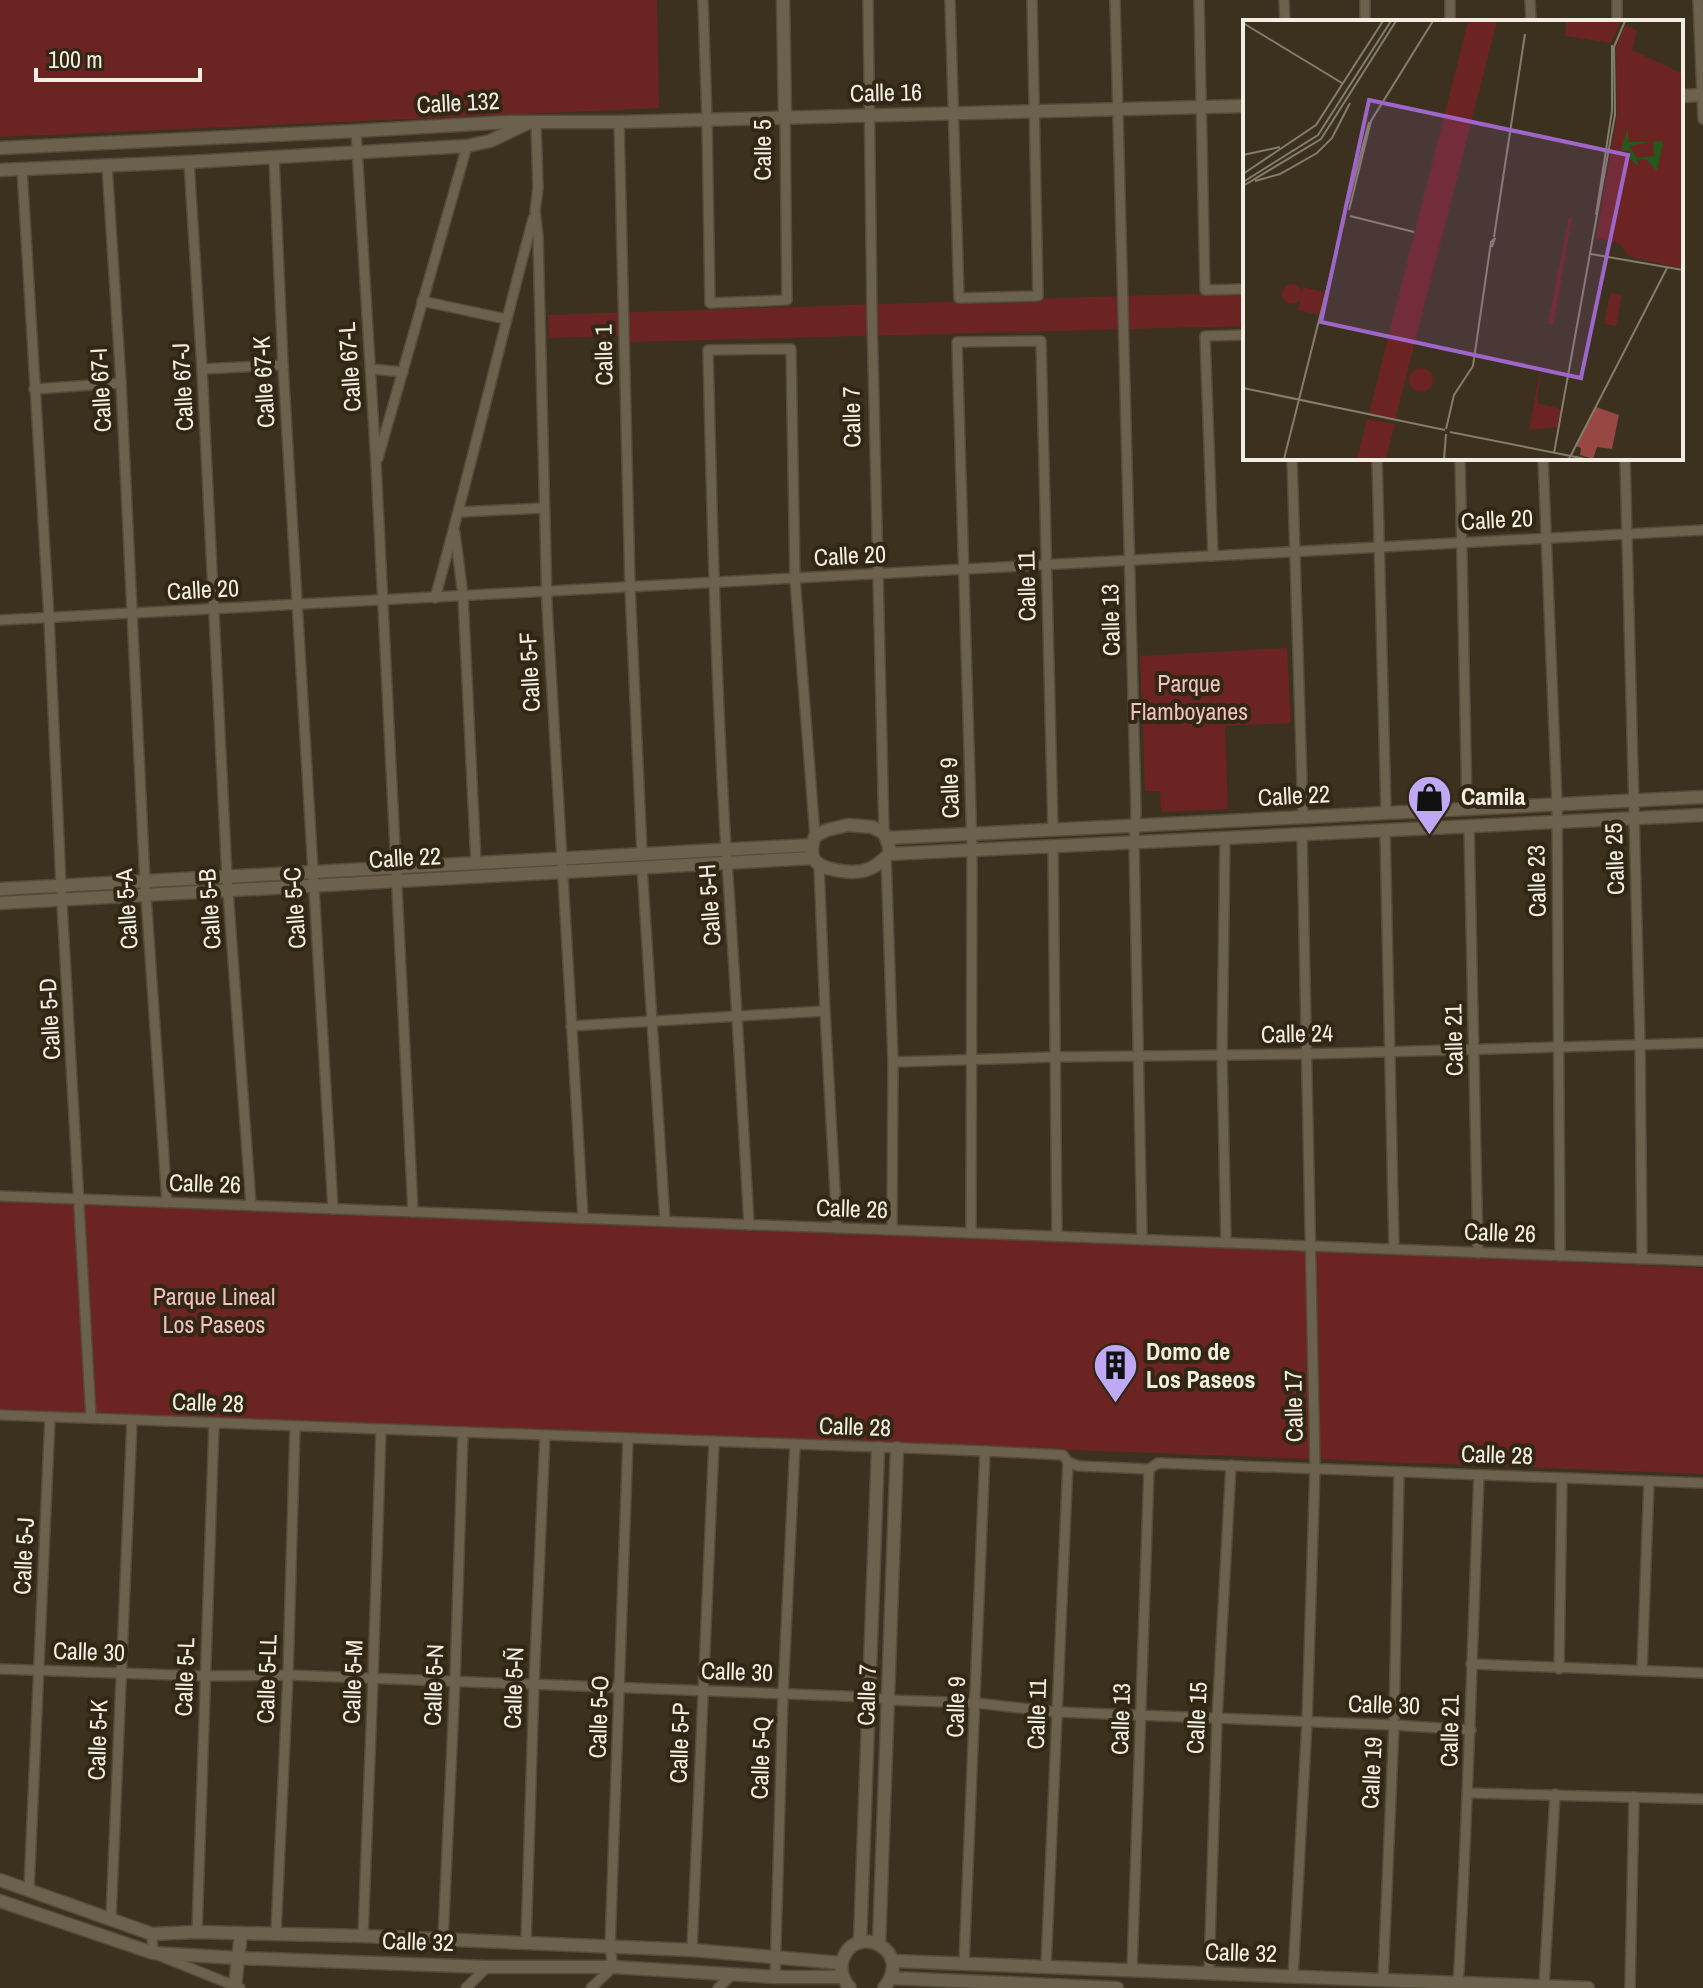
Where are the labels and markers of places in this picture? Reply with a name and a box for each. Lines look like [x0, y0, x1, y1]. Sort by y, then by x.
shop icon: Camila [1406, 773, 1454, 836]
place label: Camila [1461, 780, 1526, 812]
place label: Domo de Los Paseos [1146, 1335, 1255, 1395]
building icon: Domo de Los Paseos [1091, 1342, 1139, 1405]

